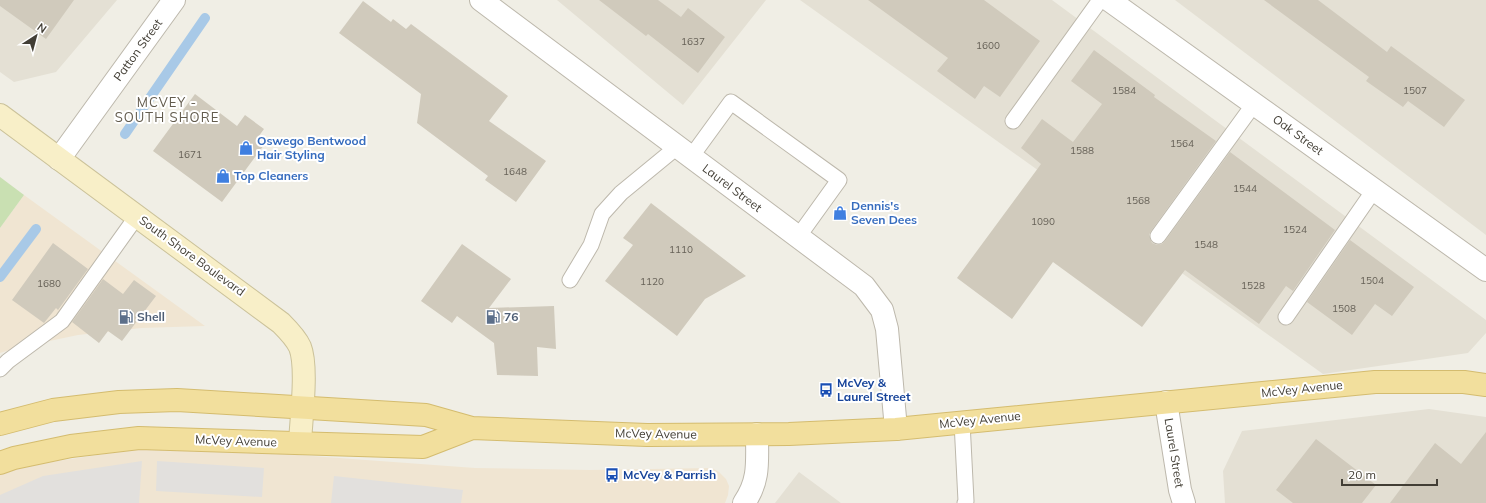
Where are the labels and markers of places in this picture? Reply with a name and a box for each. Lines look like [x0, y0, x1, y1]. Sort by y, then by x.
place label: Oswego Bentwood Hair Styling [257, 133, 366, 162]
shop icon: Oswego Bentwood Hair Styling [238, 140, 254, 156]
shop icon: Top Cleaners [215, 168, 231, 184]
place label: Top Cleaners [234, 168, 308, 183]
place label: Dennis's Seven Dees [851, 198, 917, 227]
shop icon: Dennis's Seven Dees [832, 205, 848, 221]
fuel station icon: Shell [118, 309, 134, 325]
place label: Shell [137, 309, 165, 324]
fuel station icon: 76 [485, 309, 501, 325]
place label: 76 [504, 309, 518, 324]
place label: McVey & Laurel Street [837, 375, 911, 404]
bus stop icon: McVey & Laurel Street [818, 382, 834, 398]
bus stop icon: McVey & Parrish [604, 467, 620, 483]
place label: McVey & Parrish [623, 467, 716, 482]

